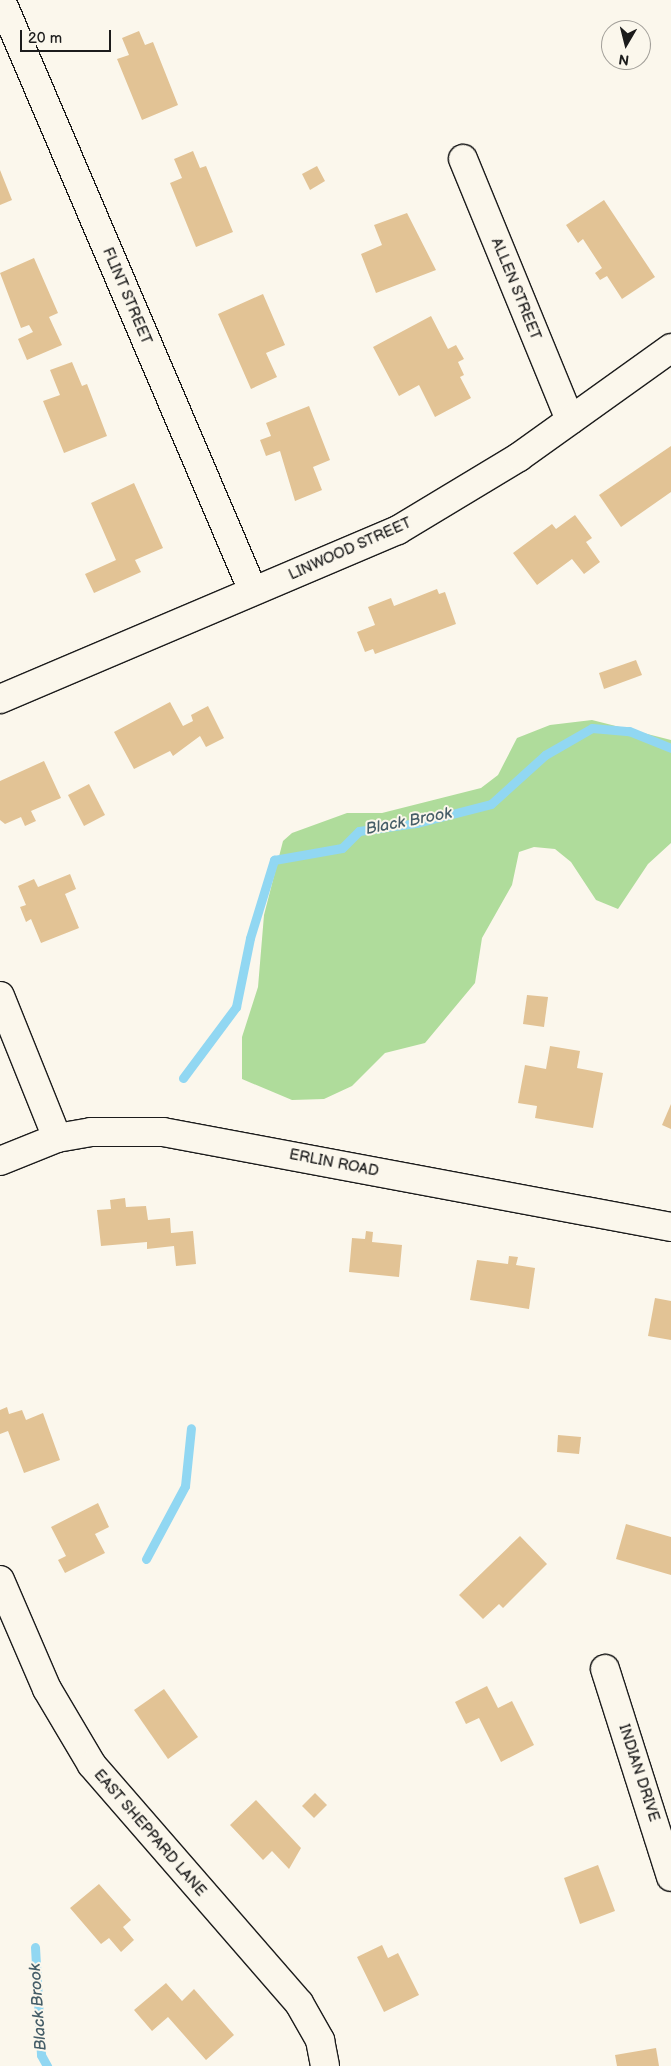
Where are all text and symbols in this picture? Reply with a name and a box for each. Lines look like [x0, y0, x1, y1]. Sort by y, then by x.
scale bar [22, 20, 114, 52]
north arrow [601, 20, 651, 70]
text: 20 m [28, 29, 62, 48]
text: N [618, 50, 630, 69]
street label: ALLEN STREET [487, 235, 545, 343]
street label: FLINT STREET [98, 245, 156, 347]
street label: LINWOOD STREET [286, 514, 414, 584]
water label: Black Brook [364, 804, 454, 840]
street label: ERLIN ROAD [288, 1145, 380, 1181]
street label: INDIAN DRIVE [615, 1722, 663, 1824]
street label: EAST SHEPPARD LANE [90, 1766, 210, 1900]
water label: Black Brook [26, 1963, 52, 2051]

